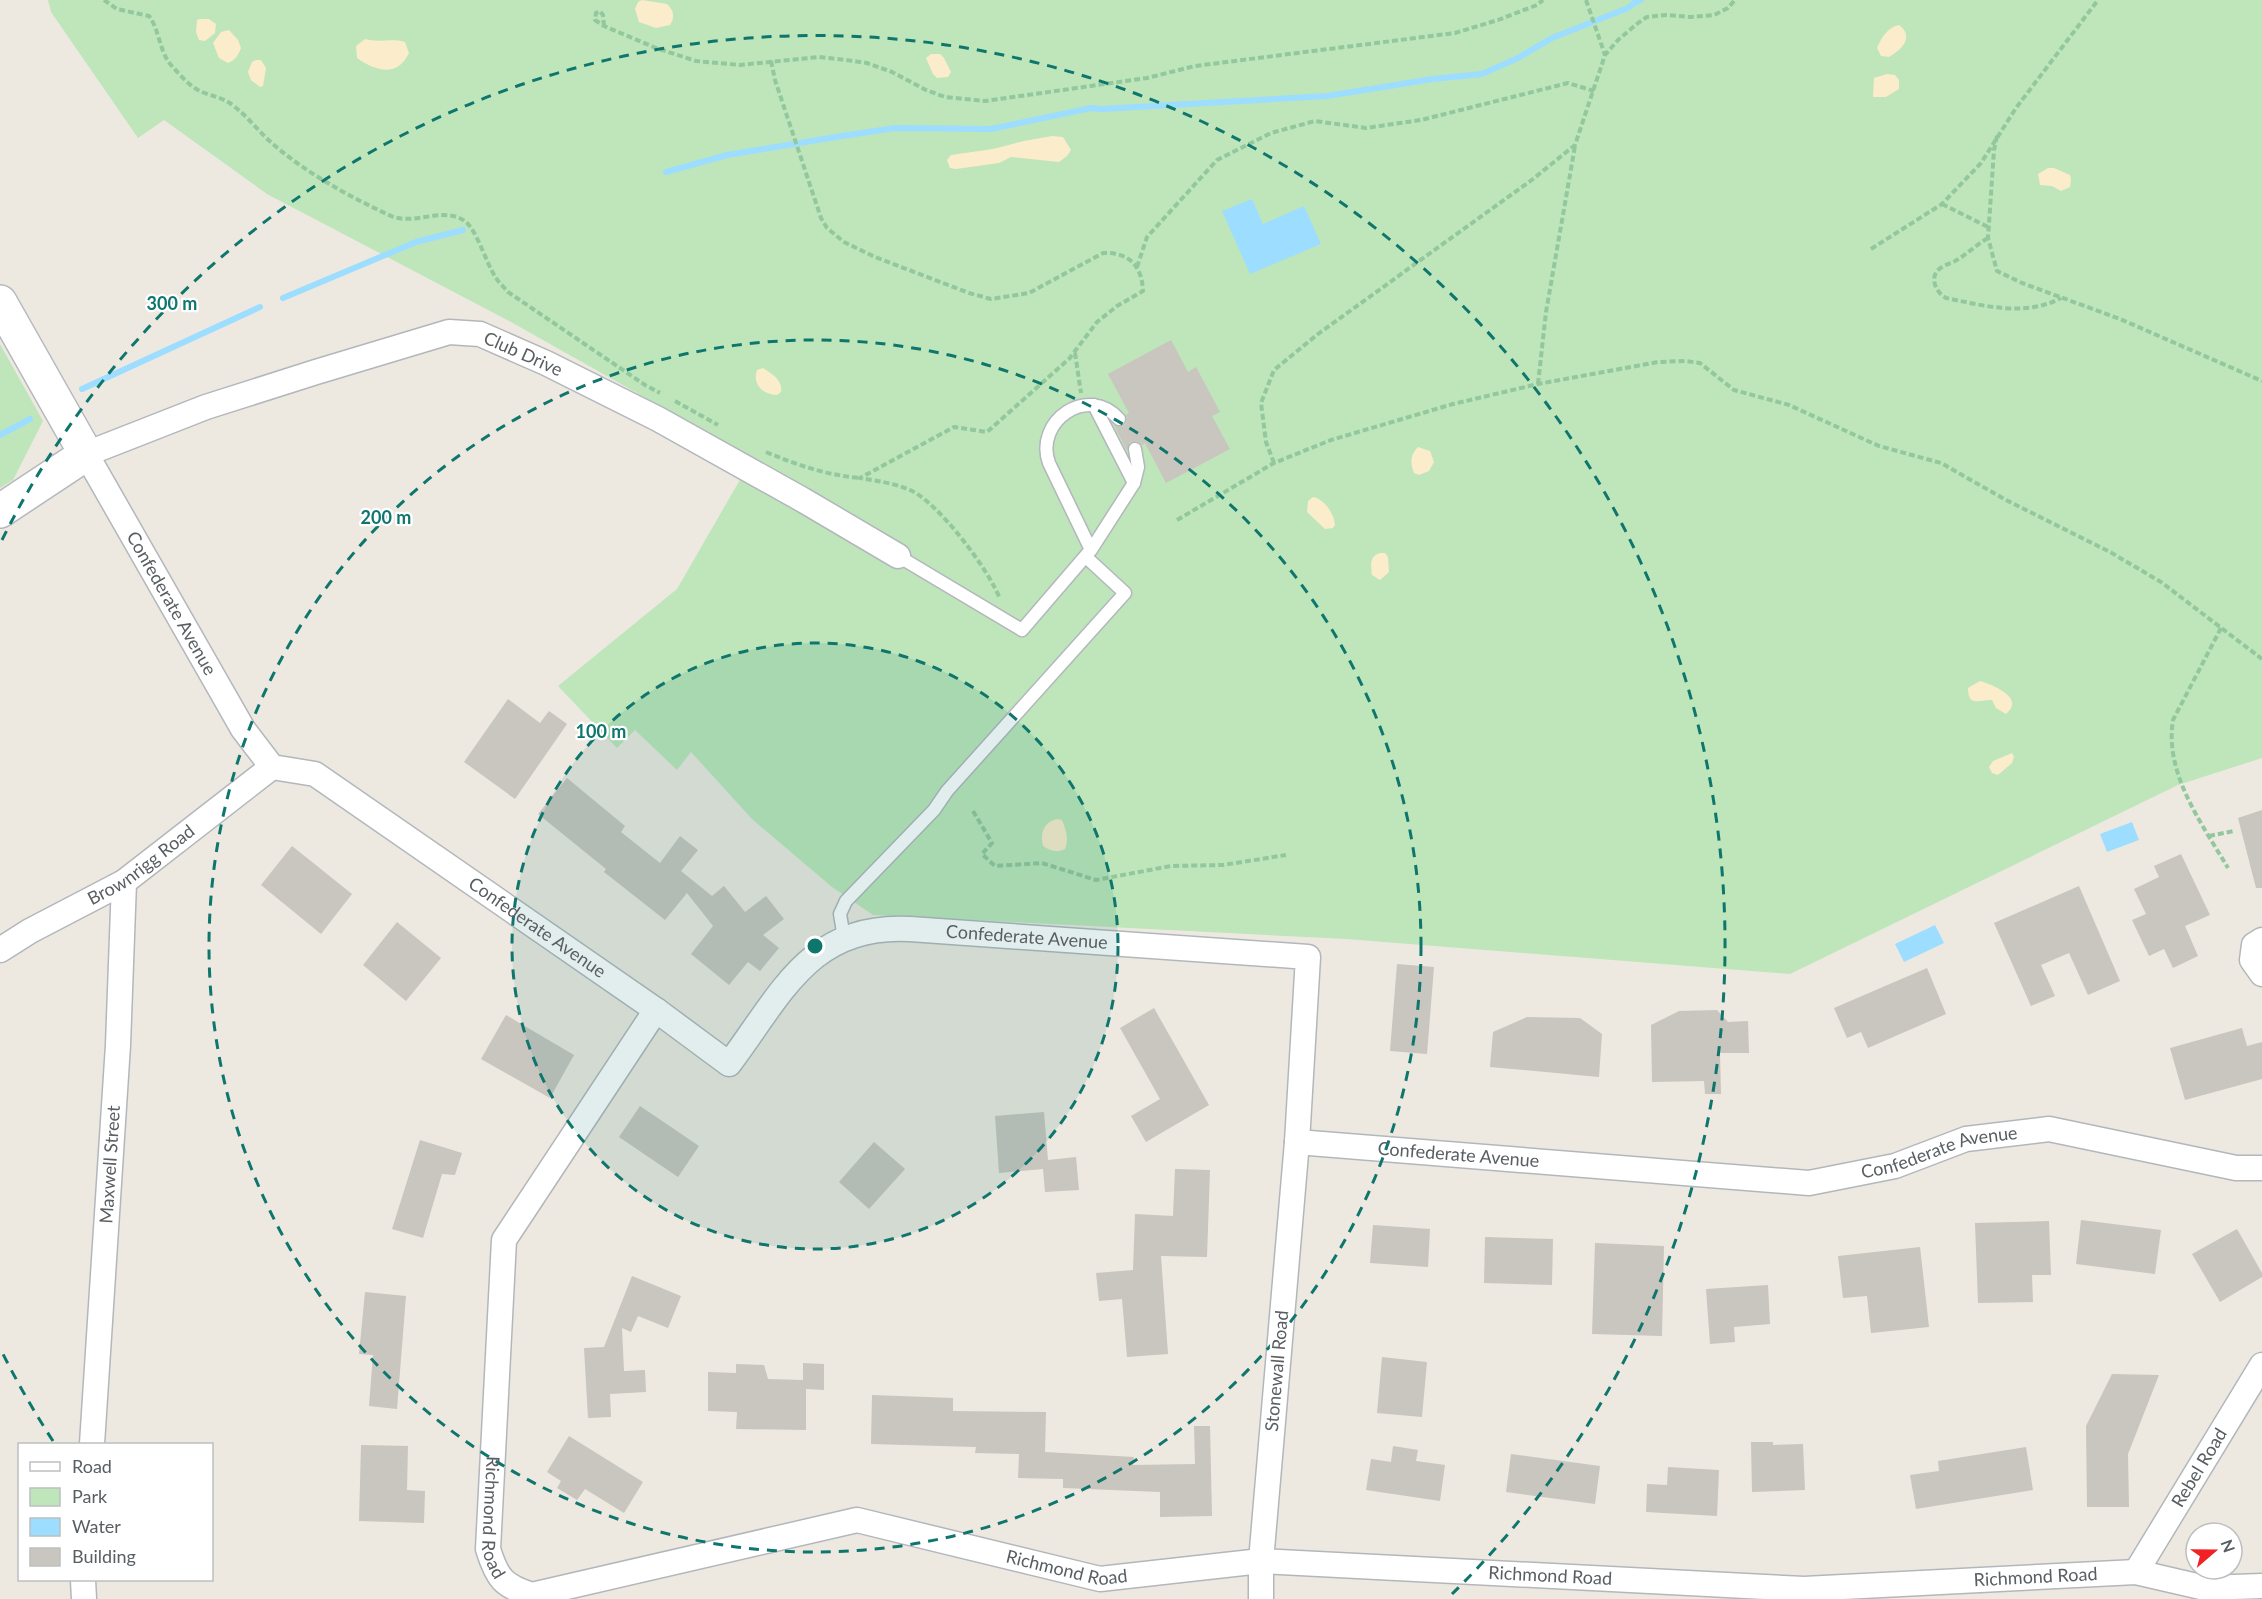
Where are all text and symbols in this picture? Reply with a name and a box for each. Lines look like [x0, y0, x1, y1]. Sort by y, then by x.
text: 300 m [147, 292, 197, 314]
street label: Club Drive [481, 326, 566, 380]
text: 200 m [361, 506, 411, 528]
street label: Confederate Avenue [122, 527, 222, 679]
text: 100 m [576, 720, 626, 742]
street label: Brownrigg Road [83, 819, 198, 909]
street label: Confederate Avenue [465, 872, 610, 982]
street label: Confederate Avenue [945, 920, 1108, 953]
centre of rings [805, 936, 825, 956]
street label: Maxwell Street [94, 1104, 124, 1224]
street label: Confederate Avenue [1859, 1121, 2019, 1182]
street label: Confederate Avenue [1377, 1137, 1540, 1171]
street label: Stonewall Road [1260, 1309, 1292, 1432]
street label: Rebel Road [2166, 1424, 2231, 1511]
legend [18, 1443, 213, 1581]
text: Road [72, 1455, 112, 1477]
street label: Richmond Road [478, 1456, 511, 1582]
text: Park [72, 1485, 108, 1507]
text: Water [72, 1515, 121, 1537]
north arrow [2184, 1521, 2244, 1581]
text: N [2218, 1537, 2240, 1555]
text: Building [72, 1545, 136, 1567]
street label: Richmond Road [1004, 1545, 1128, 1589]
street label: Richmond Road [1488, 1561, 1613, 1589]
street label: Richmond Road [1973, 1562, 2098, 1590]

